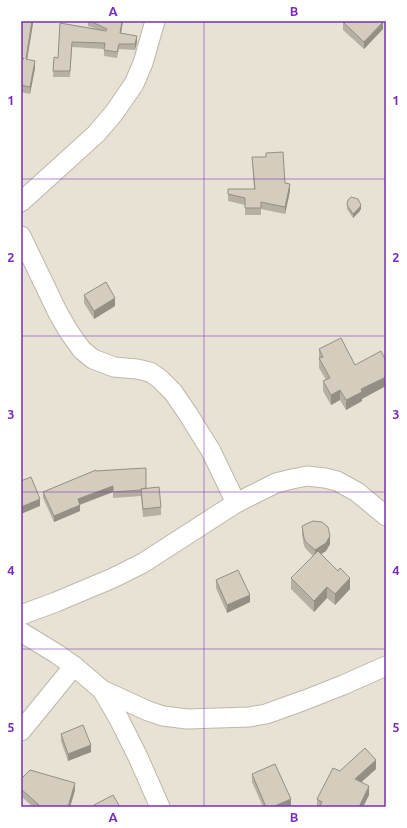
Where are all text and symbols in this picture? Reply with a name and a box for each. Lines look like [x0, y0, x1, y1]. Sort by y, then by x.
text: A [108, 4, 118, 18]
text: B [290, 4, 299, 18]
text: 1 [7, 93, 15, 107]
text: 1 [392, 93, 400, 107]
text: 2 [7, 250, 15, 264]
text: 2 [392, 250, 400, 264]
text: 3 [7, 407, 15, 421]
text: 3 [392, 407, 400, 421]
text: 4 [7, 563, 15, 577]
text: 4 [392, 563, 400, 577]
text: 5 [7, 720, 15, 734]
text: 5 [392, 720, 400, 734]
text: A [108, 810, 118, 824]
text: B [290, 810, 299, 824]

